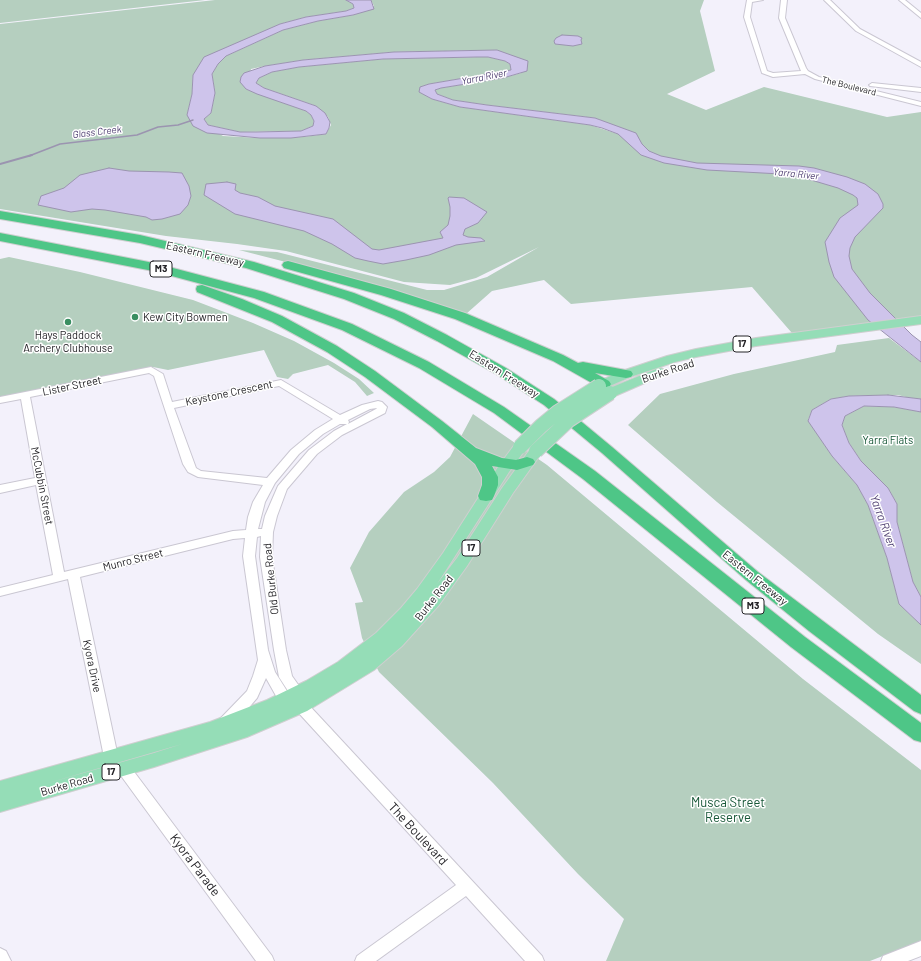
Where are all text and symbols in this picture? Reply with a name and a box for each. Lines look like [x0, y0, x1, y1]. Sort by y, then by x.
water label: Yarra River [460, 67, 508, 87]
street label: The Boulevard [821, 74, 877, 98]
water label: Glass Creek [72, 123, 122, 141]
water label: Yarra River [773, 166, 819, 182]
street label: Eastern Freeway [165, 239, 245, 269]
road number: M3 [150, 261, 172, 277]
place label: Kew City Bowmen [143, 310, 228, 324]
marker: Kew City Bowmen [130, 312, 140, 322]
marker: Hays Paddock Archery Clubhouse [63, 317, 73, 327]
place label: Hays Paddock Archery Clubhouse [23, 328, 113, 354]
road number: 17 [733, 336, 751, 352]
street label: Eastern Freeway [467, 347, 541, 401]
street label: Burke Road [640, 356, 696, 386]
street label: Lister Street [41, 373, 103, 399]
street label: Keystone Crescent [184, 377, 274, 409]
park label: Yarra Flats [863, 433, 913, 447]
street label: McCubbin Street [28, 446, 56, 526]
water label: Yarra River [867, 493, 899, 549]
road number: 17 [462, 540, 480, 556]
street label: Old Burke Road [261, 543, 281, 615]
street label: Munro Street [101, 546, 165, 574]
street label: Eastern Freeway [720, 548, 790, 608]
street label: Burke Road [412, 573, 456, 623]
road number: M3 [742, 598, 764, 614]
street label: Kyora Drive [80, 638, 104, 694]
road number: 17 [102, 764, 120, 780]
street label: Burke Road [39, 771, 95, 799]
park label: Musca Street Reserve [691, 795, 765, 826]
street label: The Boulevard [385, 799, 451, 869]
street label: Kyora Parade [166, 831, 224, 899]

